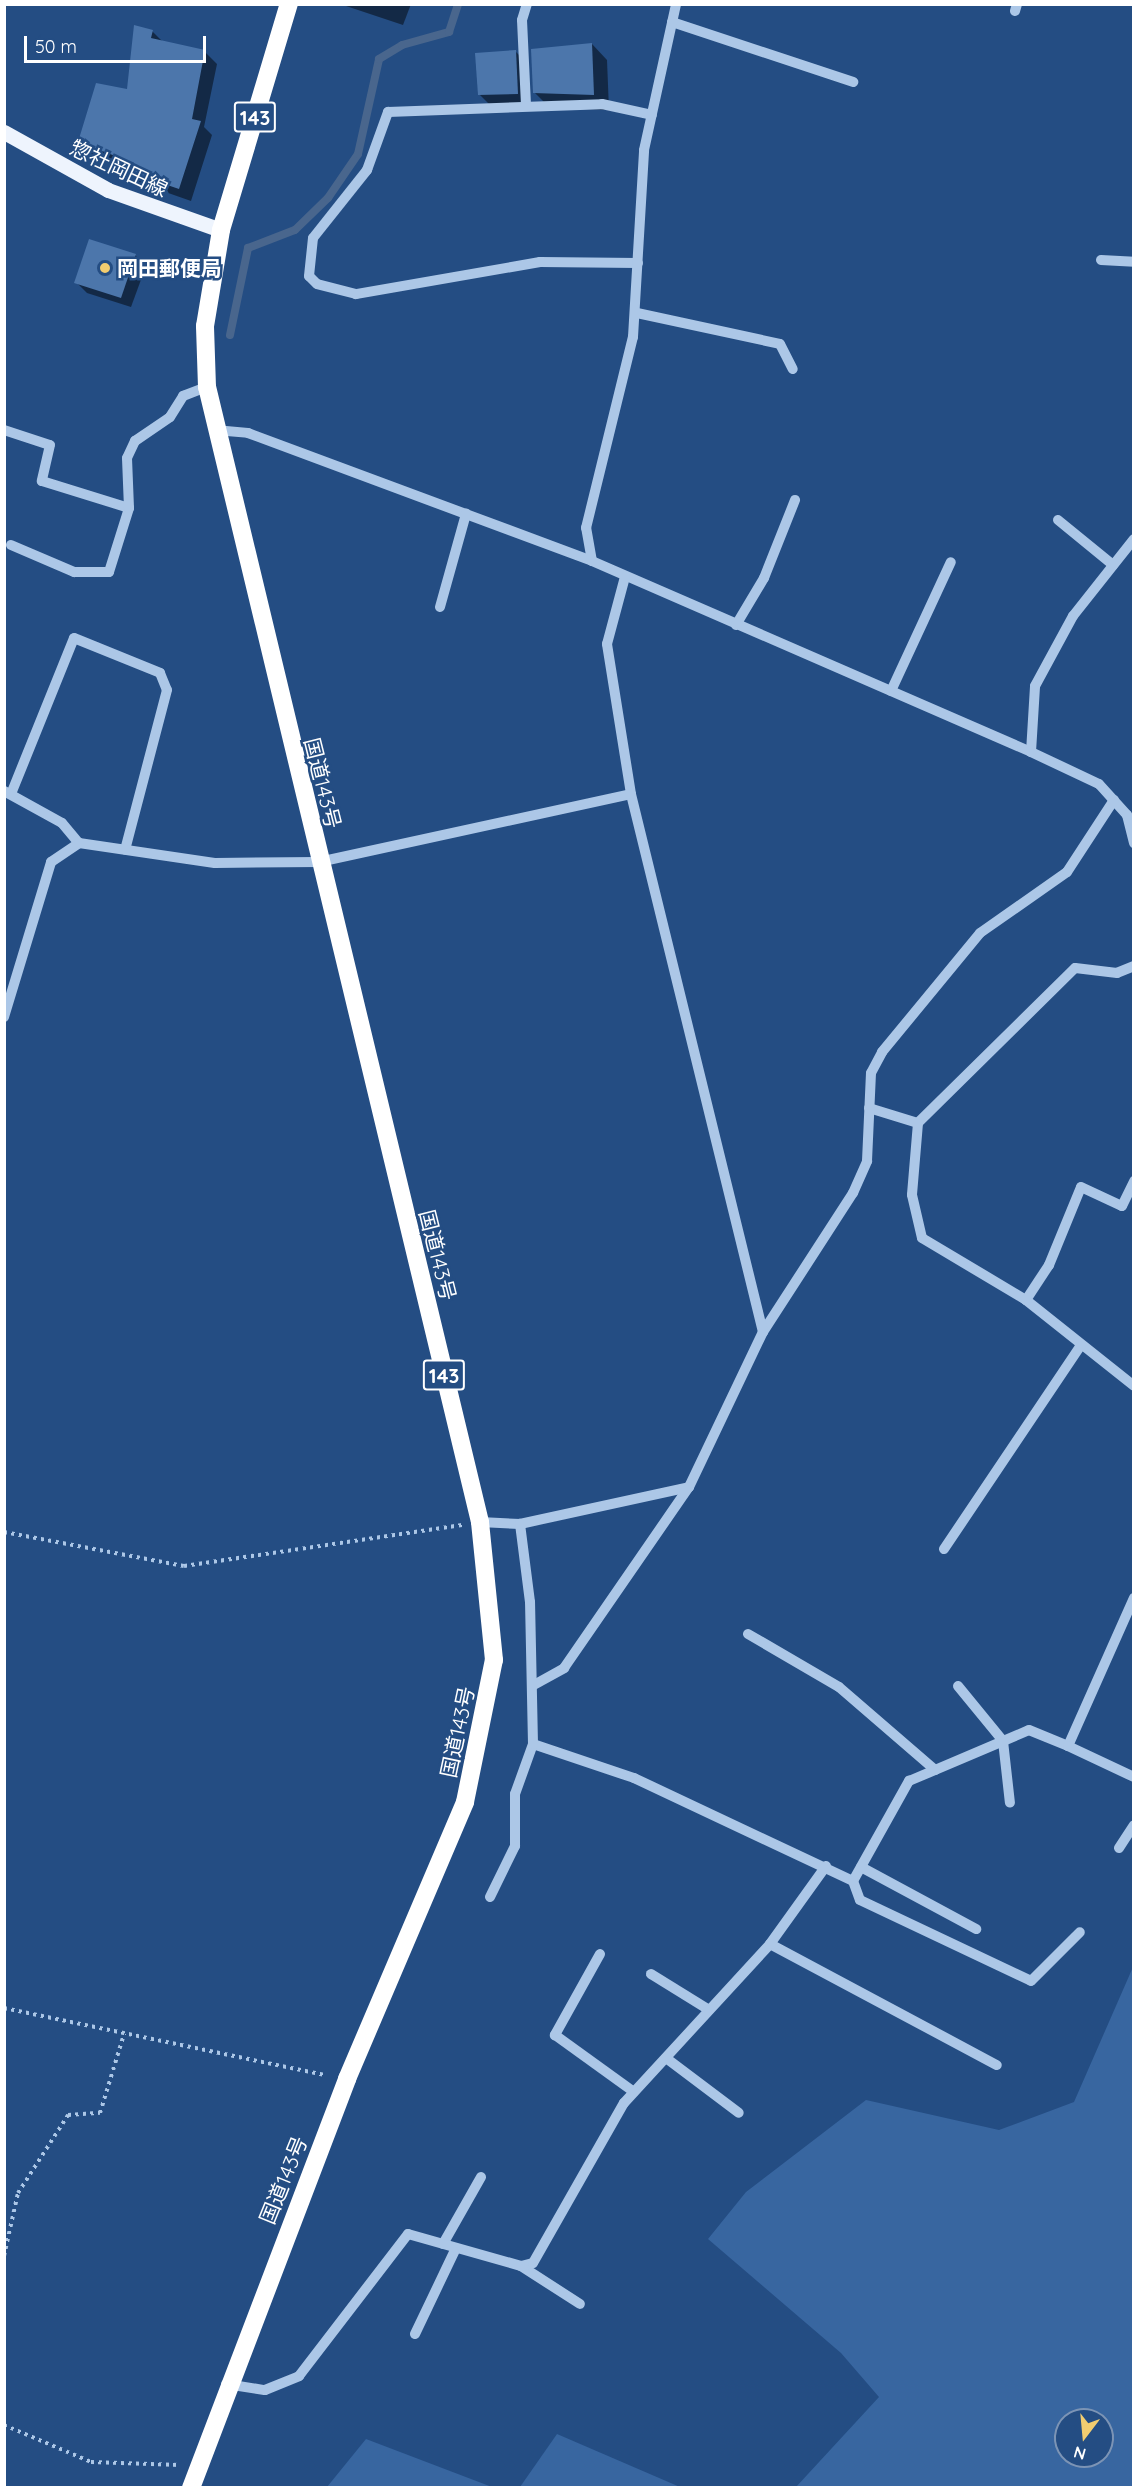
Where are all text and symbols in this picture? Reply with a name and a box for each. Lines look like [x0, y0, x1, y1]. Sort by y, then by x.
scale bar [27, 24, 208, 62]
text: 50 m [35, 35, 77, 58]
road number: 143 [232, 100, 278, 134]
street label: 惣社岡田線 [66, 134, 172, 202]
place label: 岡田郵便局 [117, 255, 222, 281]
marker: 岡田郵便局 [98, 261, 112, 275]
street label: 国道143号 [300, 735, 346, 831]
street label: 国道143号 [415, 1207, 461, 1303]
road number: 143 [422, 1358, 466, 1392]
street label: 国道143号 [435, 1684, 479, 1780]
street label: 国道143号 [254, 2132, 312, 2228]
north arrow [1054, 2408, 1114, 2468]
text: N [1071, 2442, 1088, 2465]

